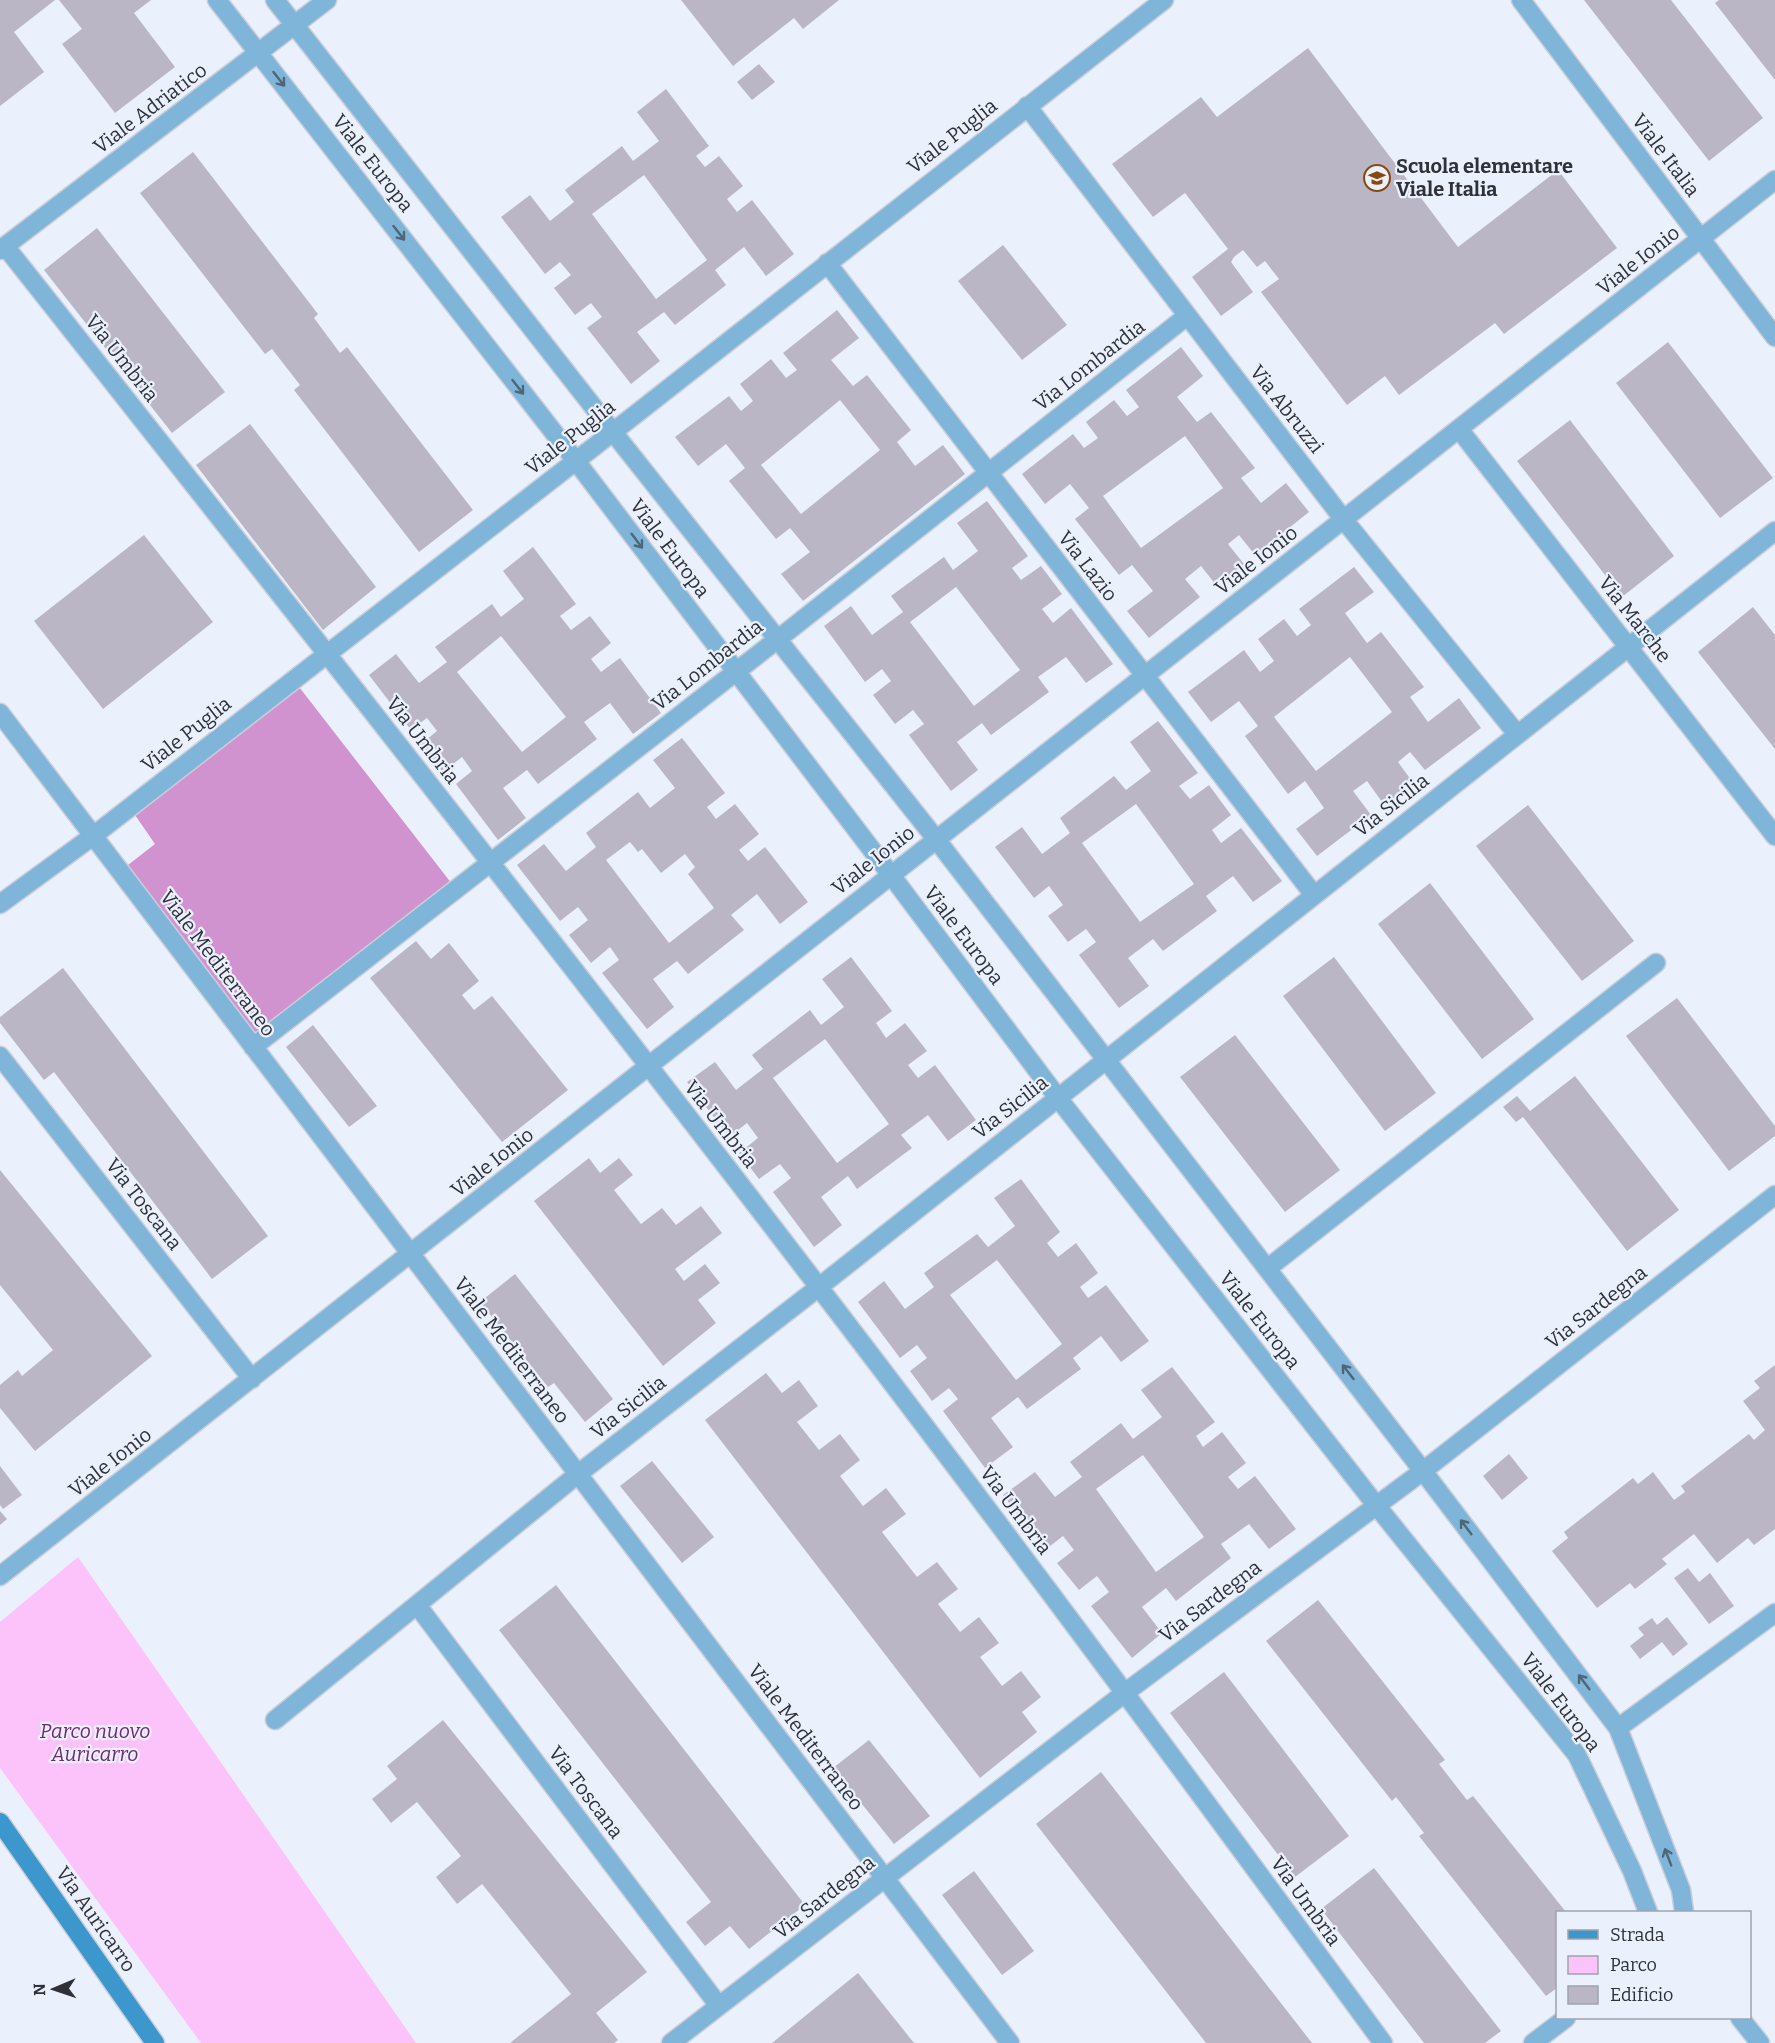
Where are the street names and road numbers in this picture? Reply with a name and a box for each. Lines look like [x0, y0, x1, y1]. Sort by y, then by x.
street label: Viale Adriatico [89, 58, 211, 158]
street label: Viale Puglia [902, 93, 1002, 179]
street label: Viale Europa [327, 109, 419, 217]
street label: Viale Italia [1627, 109, 1705, 201]
street label: Viale Ionio [1592, 220, 1684, 300]
street label: Via Umbria [80, 309, 164, 407]
street label: Via Lombardia [1029, 314, 1149, 416]
street label: Via Abruzzi [1245, 360, 1329, 458]
street label: Viale Puglia [520, 394, 620, 480]
street label: Viale Europa [625, 494, 715, 602]
street label: Viale Ionio [1210, 520, 1302, 600]
street label: Via Lazio [1053, 526, 1123, 606]
street label: Via Marche [1594, 571, 1676, 667]
street label: Via Lombardia [647, 614, 767, 716]
street label: Viale Puglia [136, 691, 236, 777]
street label: Via Umbria [381, 691, 465, 789]
street label: Via Sicilia [1348, 768, 1434, 842]
street label: Viale Ionio [827, 820, 919, 900]
street label: Viale Europa [919, 881, 1009, 989]
street label: Viale Mediterraneo [155, 885, 281, 1041]
street label: Via Sicilia [967, 1070, 1053, 1144]
street label: Via Umbria [679, 1075, 763, 1173]
street label: Viale Ionio [446, 1122, 538, 1202]
street label: Via Toscana [101, 1153, 187, 1255]
street label: Via Sardegna [1541, 1260, 1651, 1354]
street label: Viale Europa [1214, 1266, 1306, 1374]
street label: Viale Mediterraneo [449, 1272, 575, 1428]
street label: Via Sicilia [585, 1370, 671, 1444]
street label: Viale Ionio [64, 1422, 156, 1502]
street label: Via Umbria [975, 1461, 1057, 1559]
street label: Via Sardegna [1154, 1555, 1266, 1647]
street label: Viale Europa [1516, 1648, 1606, 1756]
street label: Viale Mediterraneo [743, 1659, 869, 1815]
street label: Via Toscana [543, 1741, 629, 1843]
street label: Via Sardegna [769, 1850, 879, 1944]
street label: Via Umbria [1266, 1852, 1346, 1950]
street label: Via Auricarro [51, 1862, 141, 1976]

